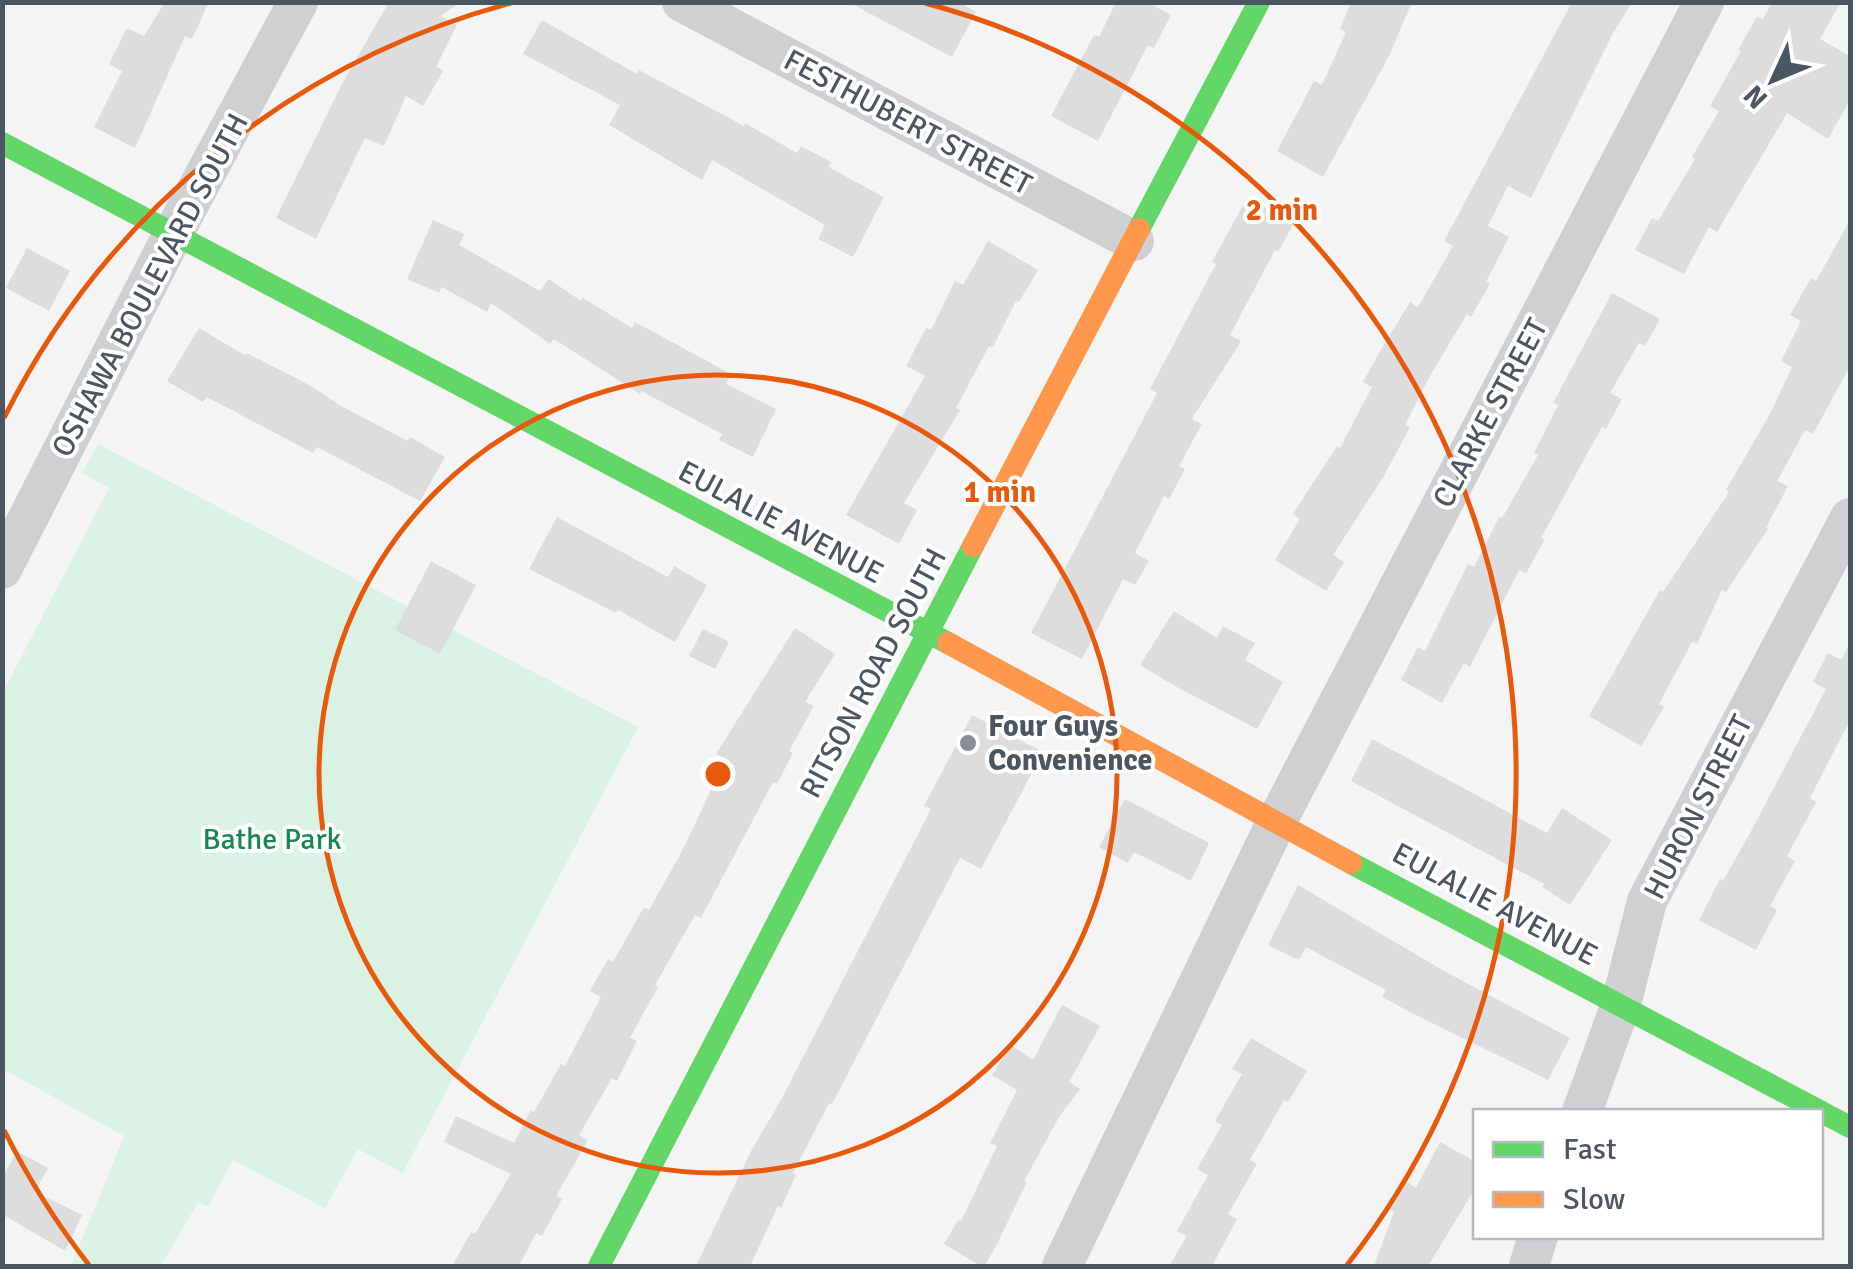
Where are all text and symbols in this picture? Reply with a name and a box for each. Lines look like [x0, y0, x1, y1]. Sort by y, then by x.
north arrow [1723, 30, 1823, 130]
street label: FESTHUBERT STREET [778, 42, 1038, 203]
text: N [1737, 78, 1775, 115]
street label: OSHAWA BOULEVARD SOUTH [44, 107, 257, 463]
text: 2 min [1246, 192, 1318, 229]
street label: CLARKE STREET [1425, 312, 1556, 514]
street label: EULALIE AVENUE [672, 453, 890, 592]
text: 1 min [964, 474, 1036, 511]
street label: RITSON ROAD SOUTH [792, 542, 955, 804]
place label: Four Guys Convenience [988, 708, 1152, 779]
street label: HURON STREET [1636, 709, 1761, 906]
marker: Four Guys Convenience [957, 732, 979, 754]
centre of rings [700, 756, 736, 792]
park label: Bathe Park [202, 821, 342, 858]
street label: EULALIE AVENUE [1386, 835, 1604, 974]
legend [1473, 1109, 1823, 1239]
text: Fast [1563, 1131, 1616, 1168]
text: Slow [1563, 1181, 1625, 1218]

